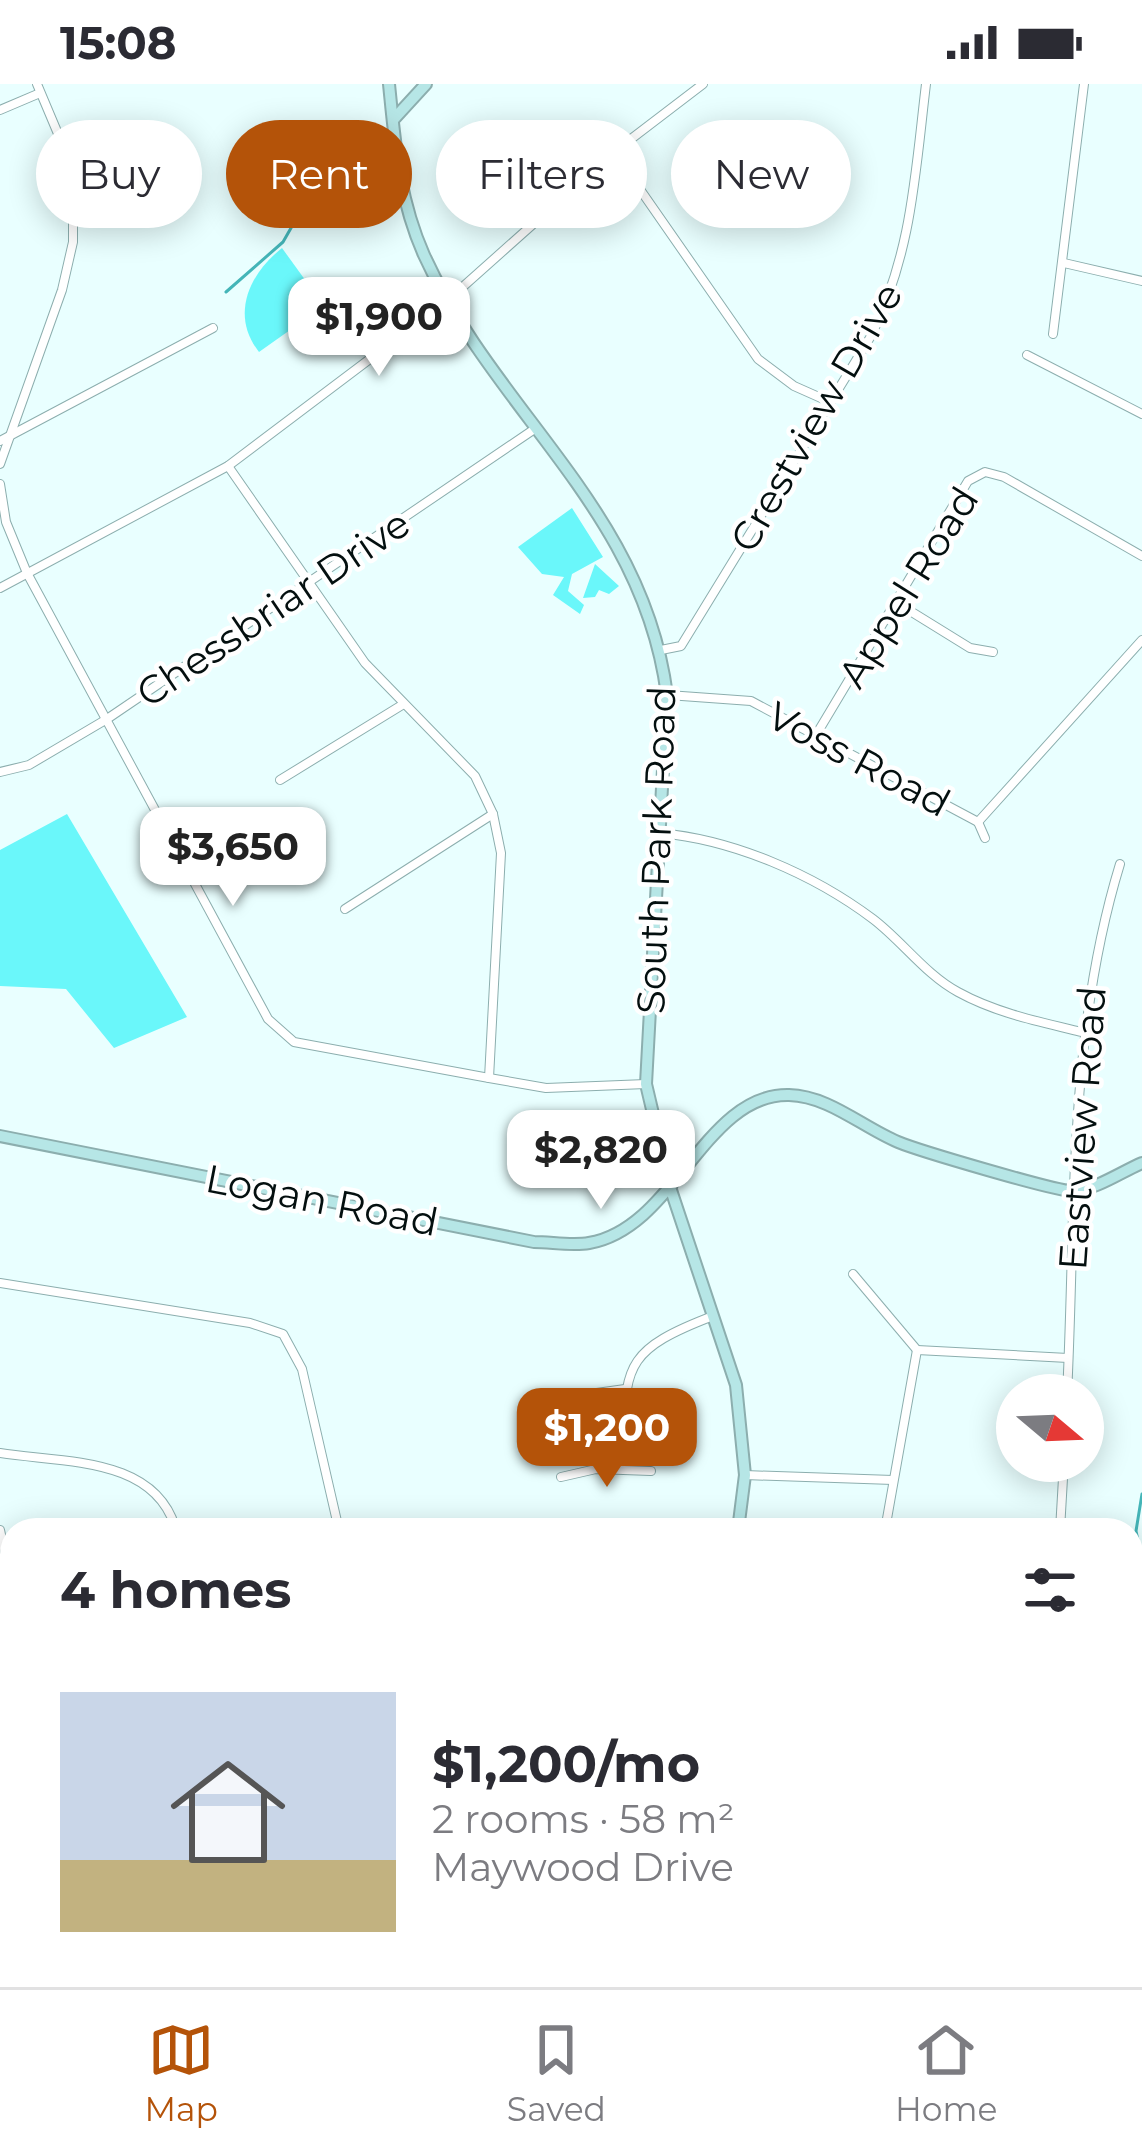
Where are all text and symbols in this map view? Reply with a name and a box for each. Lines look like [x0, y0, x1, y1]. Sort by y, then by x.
text: 15:08 [60, 15, 176, 70]
chip: Buy [36, 120, 202, 228]
chip: Rent [226, 120, 412, 228]
chip: Filters [436, 120, 647, 228]
chip: New [671, 120, 851, 228]
street label: Crestview Drive [720, 274, 912, 560]
pin: $1,900 [281, 277, 477, 379]
text: $1,900 [315, 292, 443, 340]
street label: Appel Road [827, 478, 989, 696]
street label: Chessbriar Drive [127, 499, 419, 717]
street label: South Park Road [626, 685, 686, 1015]
street label: Voss Road [760, 691, 958, 827]
pin: $3,650 [135, 807, 331, 909]
text: $3,650 [167, 822, 299, 870]
street label: Eastview Road [1048, 984, 1116, 1272]
pin: $2,820 [503, 1110, 699, 1212]
text: $2,820 [534, 1125, 668, 1173]
street label: Logan Road [202, 1154, 442, 1246]
north arrow [996, 1374, 1104, 1482]
map controls [996, 1374, 1104, 1482]
pin: $1,200 [509, 1388, 705, 1490]
text: $1,200 [544, 1403, 670, 1451]
icon: filters [1017, 1557, 1083, 1623]
text: 4 homes [60, 1559, 291, 1621]
text: $1,200/mo [432, 1733, 700, 1795]
icon: home [156, 1740, 300, 1884]
text: 2 rooms · 58 m² [432, 1795, 734, 1843]
text: Maywood Drive [432, 1843, 734, 1891]
tab: Map [145, 2017, 218, 2129]
tab: Saved [507, 2017, 606, 2129]
tab: Home [895, 2017, 997, 2129]

